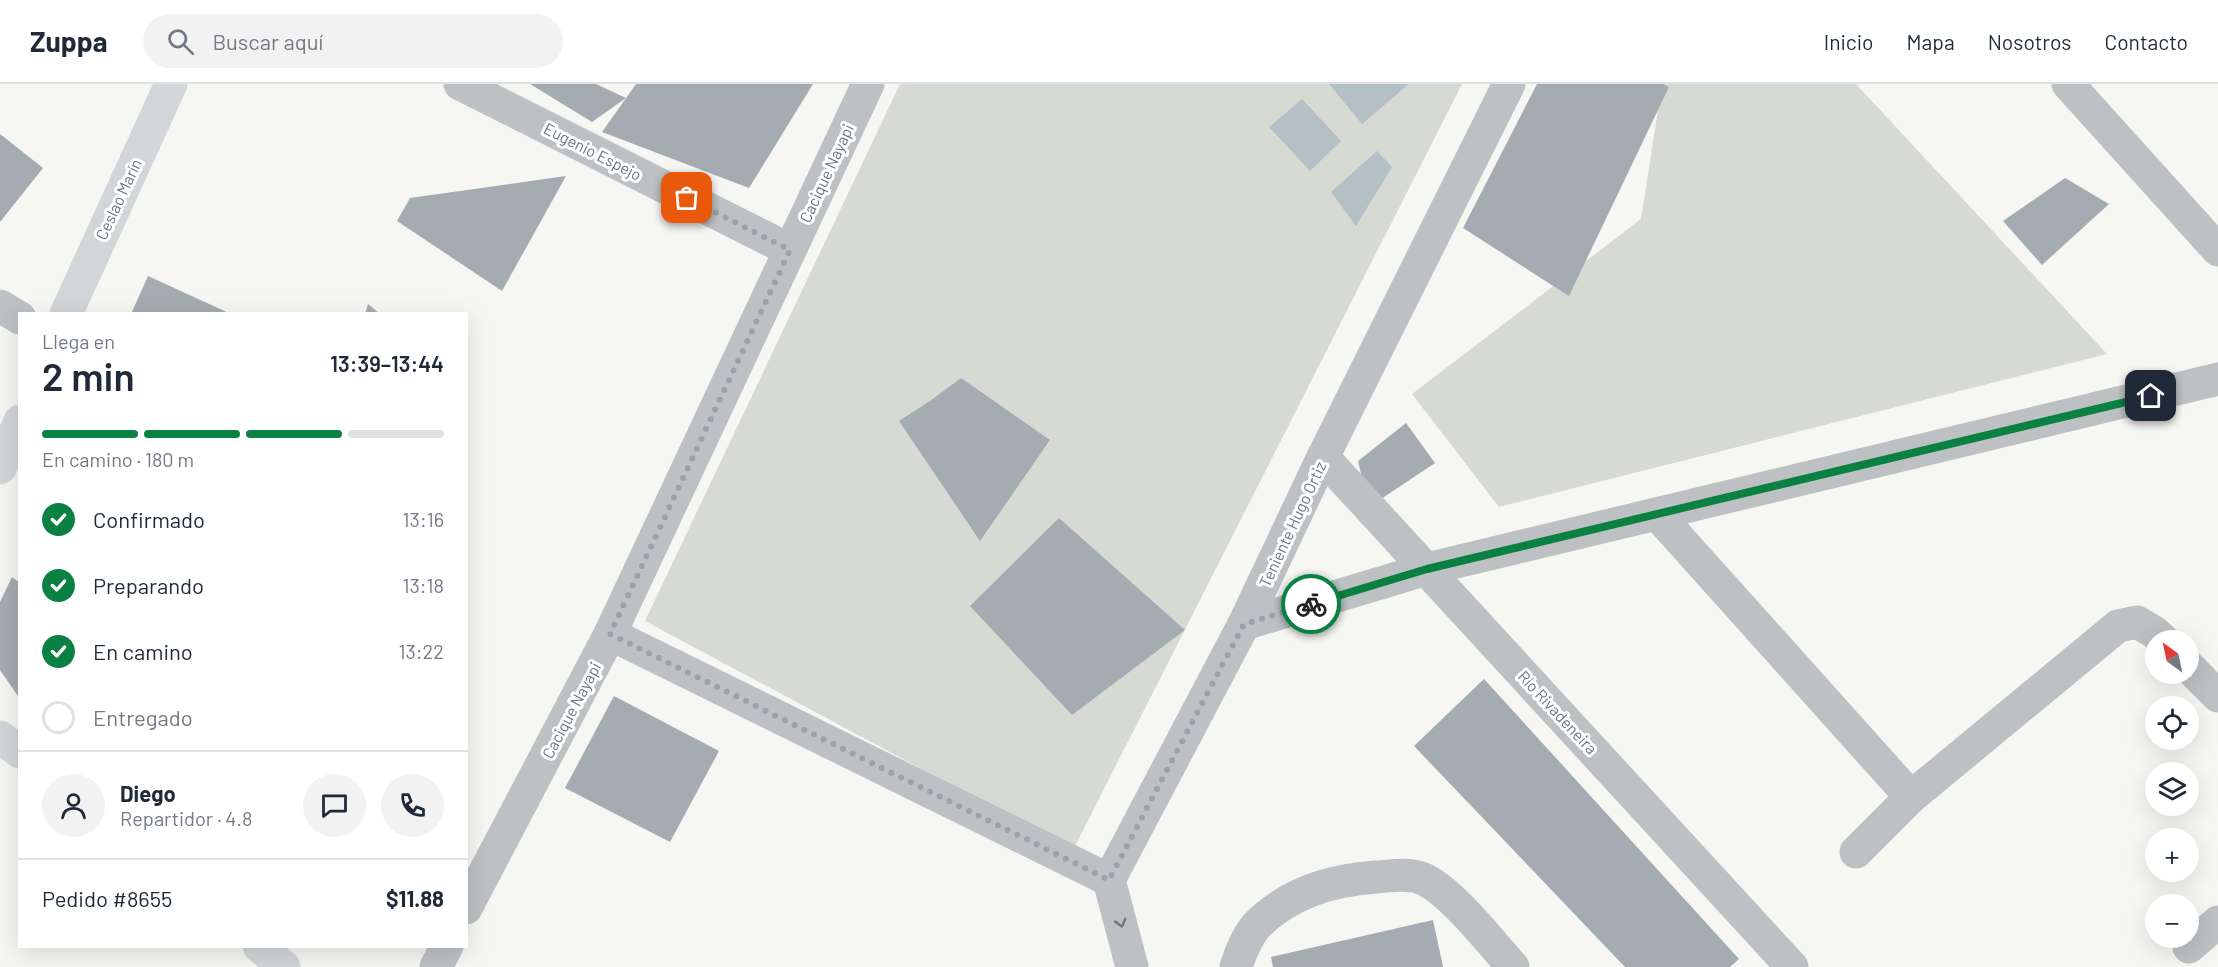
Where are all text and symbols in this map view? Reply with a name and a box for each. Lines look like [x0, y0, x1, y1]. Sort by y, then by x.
search box [143, 14, 563, 68]
text: Zuppa [30, 24, 107, 58]
icon: search [164, 25, 197, 58]
text: Buscar aquí [212, 28, 323, 54]
text: Inicio [1824, 29, 1874, 54]
text: Mapa [1907, 29, 1955, 54]
text: Nosotros [1988, 29, 2071, 54]
text: Contacto [2104, 29, 2188, 54]
street label: Eugenio Espejo [541, 118, 645, 184]
street label: Cacique Nayapi [795, 121, 857, 225]
street label: Ceslao Marín [91, 156, 145, 242]
pin [661, 172, 712, 223]
icon: bag [670, 181, 703, 214]
text: Llega en [42, 329, 115, 353]
text: 13:39–13:44 [330, 350, 444, 376]
text: 2 min [42, 352, 135, 399]
pin [2125, 370, 2176, 421]
icon: home [2134, 379, 2167, 412]
text: En camino · 180 m [42, 447, 194, 471]
street label: Teniente Hugo Ortiz [1255, 458, 1329, 590]
icon: check [42, 503, 75, 536]
text: Confirmado [93, 506, 205, 532]
text: 13:16 [403, 507, 444, 531]
icon: check [42, 569, 75, 602]
text: Preparando [93, 572, 204, 598]
text: 13:18 [403, 573, 444, 597]
courier [1281, 574, 1341, 634]
icon: bike [1295, 588, 1328, 621]
north arrow [2145, 630, 2199, 684]
map controls [2145, 630, 2199, 948]
icon: check [42, 635, 75, 668]
text: En camino [93, 638, 193, 664]
text: 13:22 [398, 639, 444, 663]
street label: Cacique Nayapi [538, 659, 604, 761]
street label: Río Rivadeneira [1515, 666, 1601, 758]
button: locate [2145, 696, 2199, 750]
text: Entregado [93, 704, 193, 730]
button: layers [2145, 762, 2199, 816]
button: person [42, 774, 105, 837]
button: chat [303, 774, 366, 837]
button: phone [381, 774, 444, 837]
text: Diego [120, 780, 176, 806]
text: Repartidor · 4.8 [120, 806, 252, 830]
button: + [2145, 828, 2199, 882]
text: Pedido #8655 [42, 885, 172, 911]
text: $11.88 [386, 885, 444, 911]
button: − [2145, 894, 2199, 948]
one-way arrow [1113, 918, 1126, 928]

